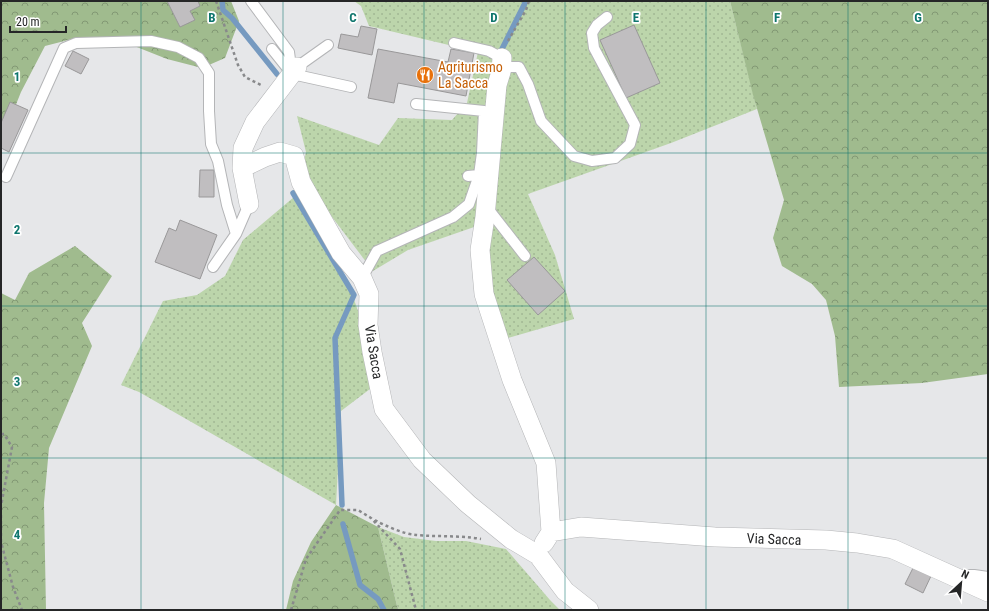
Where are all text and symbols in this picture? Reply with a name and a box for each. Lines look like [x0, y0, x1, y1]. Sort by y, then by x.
scale bar [10, 8, 66, 34]
text: B [208, 10, 216, 25]
text: C [349, 10, 357, 25]
text: D [490, 10, 498, 25]
text: E [633, 10, 640, 25]
text: F [774, 10, 780, 25]
text: G [914, 10, 922, 25]
text: 20 m [16, 15, 40, 29]
place label: Agriturismo La Sacca [438, 59, 503, 91]
restaurant icon: Agriturismo La Sacca [415, 65, 435, 85]
text: 1 [14, 69, 20, 84]
text: 2 [14, 222, 21, 237]
street label: Via Sacca [362, 324, 386, 380]
text: 3 [14, 374, 20, 389]
text: 4 [14, 527, 21, 542]
street label: Via Sacca [746, 530, 802, 548]
north arrow [941, 563, 981, 603]
text: N [959, 567, 971, 582]

